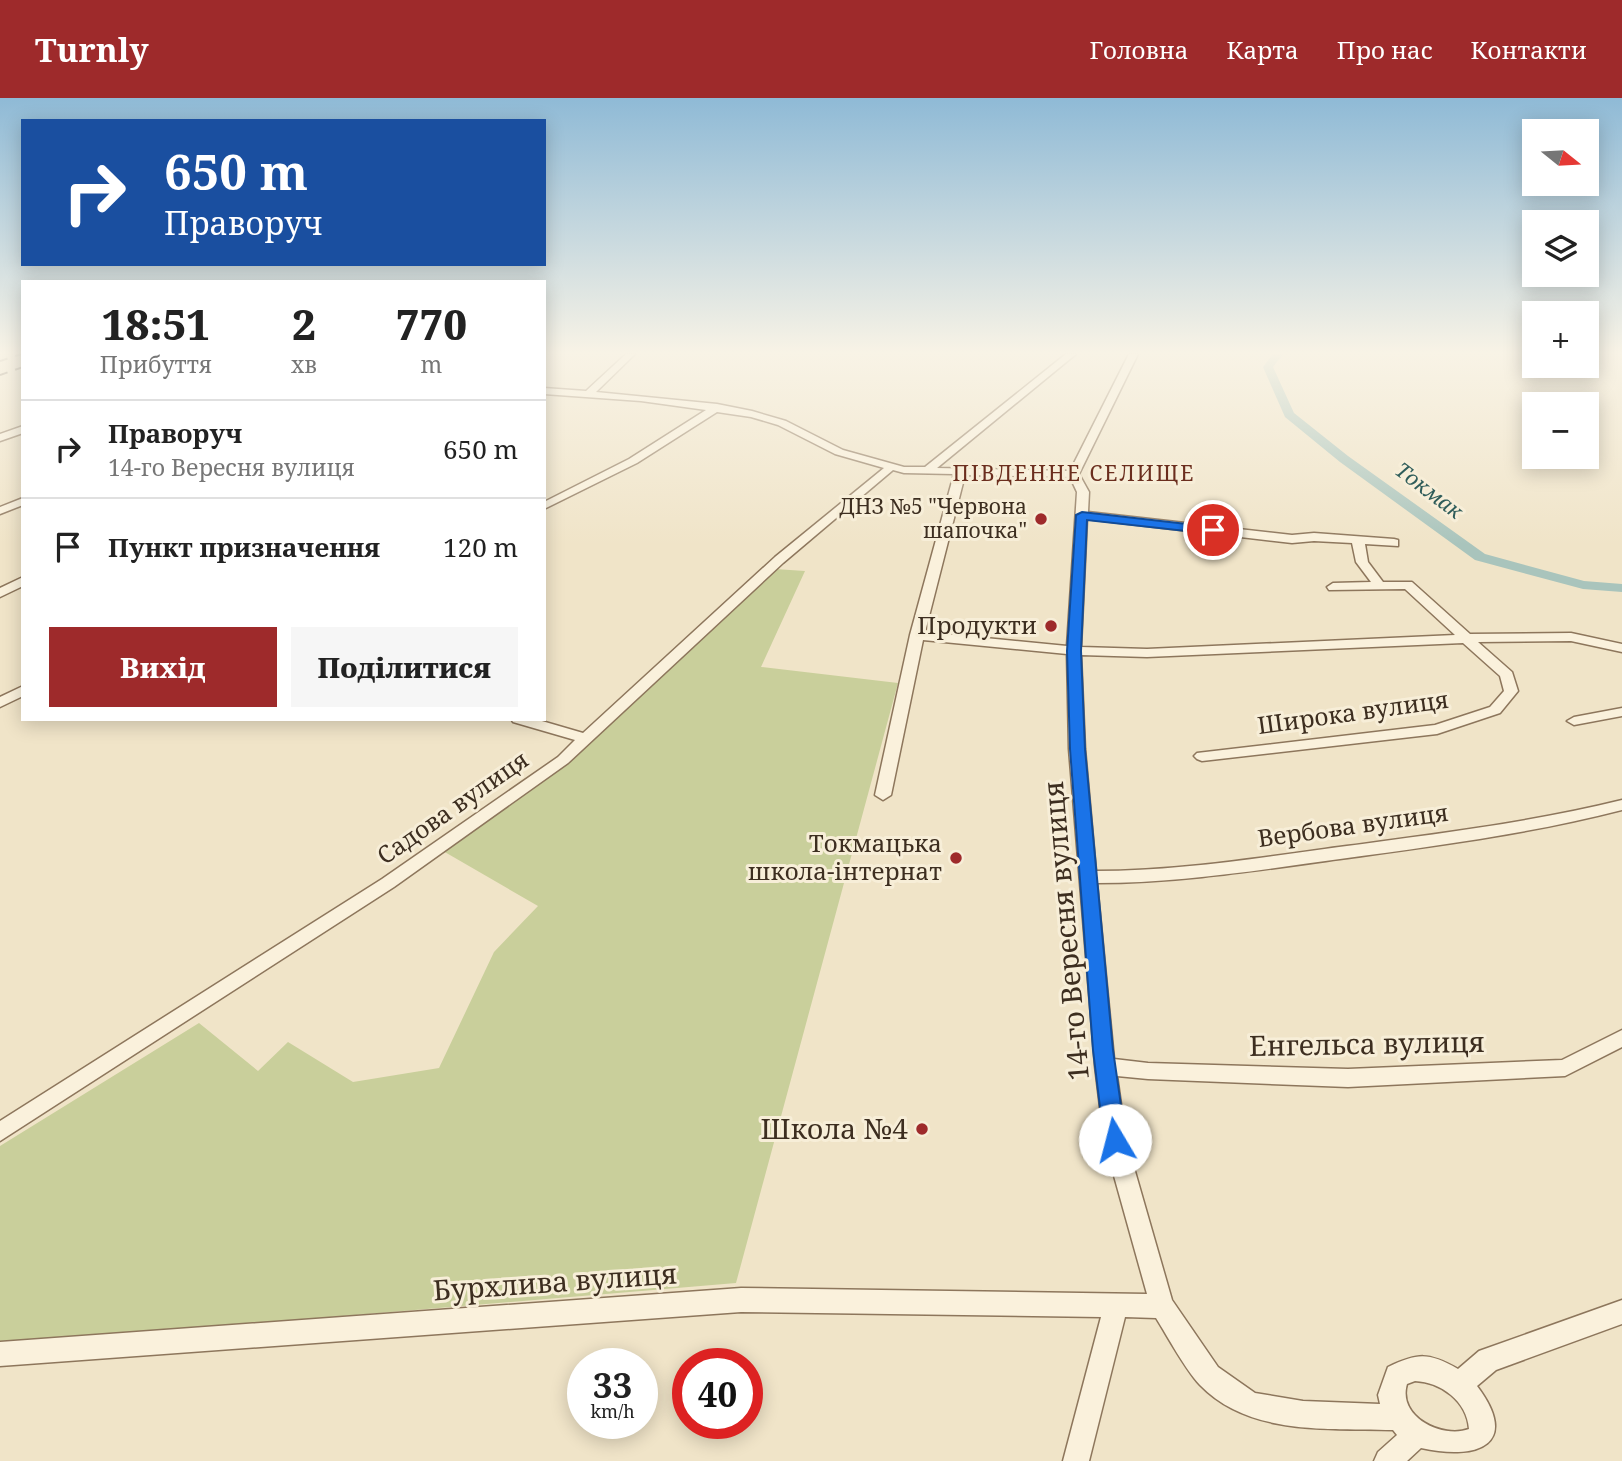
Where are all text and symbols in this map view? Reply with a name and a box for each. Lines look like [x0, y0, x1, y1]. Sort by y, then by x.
text: Turnly [35, 27, 149, 72]
text: Головна [1089, 33, 1189, 66]
text: Карта [1227, 33, 1299, 66]
text: Про нас [1337, 33, 1433, 66]
text: Контакти [1471, 33, 1587, 66]
north arrow [1522, 119, 1600, 196]
map controls [1522, 119, 1599, 469]
text: 650 m [164, 138, 308, 204]
icon: right [49, 147, 140, 238]
text: Праворуч [164, 201, 323, 244]
button: layers [1522, 210, 1599, 287]
text: 18:51 [102, 295, 210, 352]
text: 2 [292, 295, 316, 352]
text: 770 [396, 295, 467, 352]
button: + [1522, 301, 1599, 378]
text: Прибуття [100, 348, 212, 380]
text: хв [291, 348, 317, 380]
text: m [421, 348, 442, 380]
button: − [1522, 392, 1599, 469]
text: Праворуч [108, 415, 242, 451]
icon: right [49, 430, 87, 468]
text: 650 m [443, 431, 518, 467]
text: 14-го Вересня вулиця [108, 451, 355, 483]
water label: Токмак [1390, 456, 1470, 525]
district label: ПІВДЕННЕ СЕЛИЩЕ [952, 459, 1196, 487]
place label: ДНЗ №5 "Червона шапочка" [839, 492, 1027, 544]
pin [1183, 500, 1243, 560]
marker: ДНЗ №5 "Червона шапочка" [1033, 511, 1049, 527]
icon: arrive [1194, 511, 1232, 549]
icon: arrive [49, 528, 87, 566]
text: Пункт призначення [108, 529, 380, 565]
text: 120 m [443, 529, 518, 565]
place label: Продукти [917, 608, 1037, 641]
marker: Продукти [1043, 618, 1059, 634]
button: Вихід [49, 627, 277, 707]
button: Поділитися [291, 627, 518, 707]
street label: Широка вулиця [1255, 682, 1450, 741]
street label: Садова вулиця [370, 742, 534, 871]
street label: 14-го Вересня вулиця [1033, 780, 1097, 1082]
street label: Вербова вулиця [1255, 795, 1450, 854]
place label: Токмацька школа-інтернат [748, 826, 942, 887]
marker: Токмацька школа-інтернат [948, 850, 964, 866]
street label: Енгельса вулиця [1249, 1022, 1485, 1064]
position arrow [1078, 1103, 1152, 1177]
place label: Школа №4 [760, 1109, 908, 1147]
marker: Школа №4 [914, 1121, 930, 1137]
street label: Бурхлива вулиця [432, 1254, 678, 1308]
speed limit sign: 40 [672, 1348, 763, 1439]
text: 33 [593, 1361, 632, 1408]
text: km/h [590, 1399, 635, 1423]

